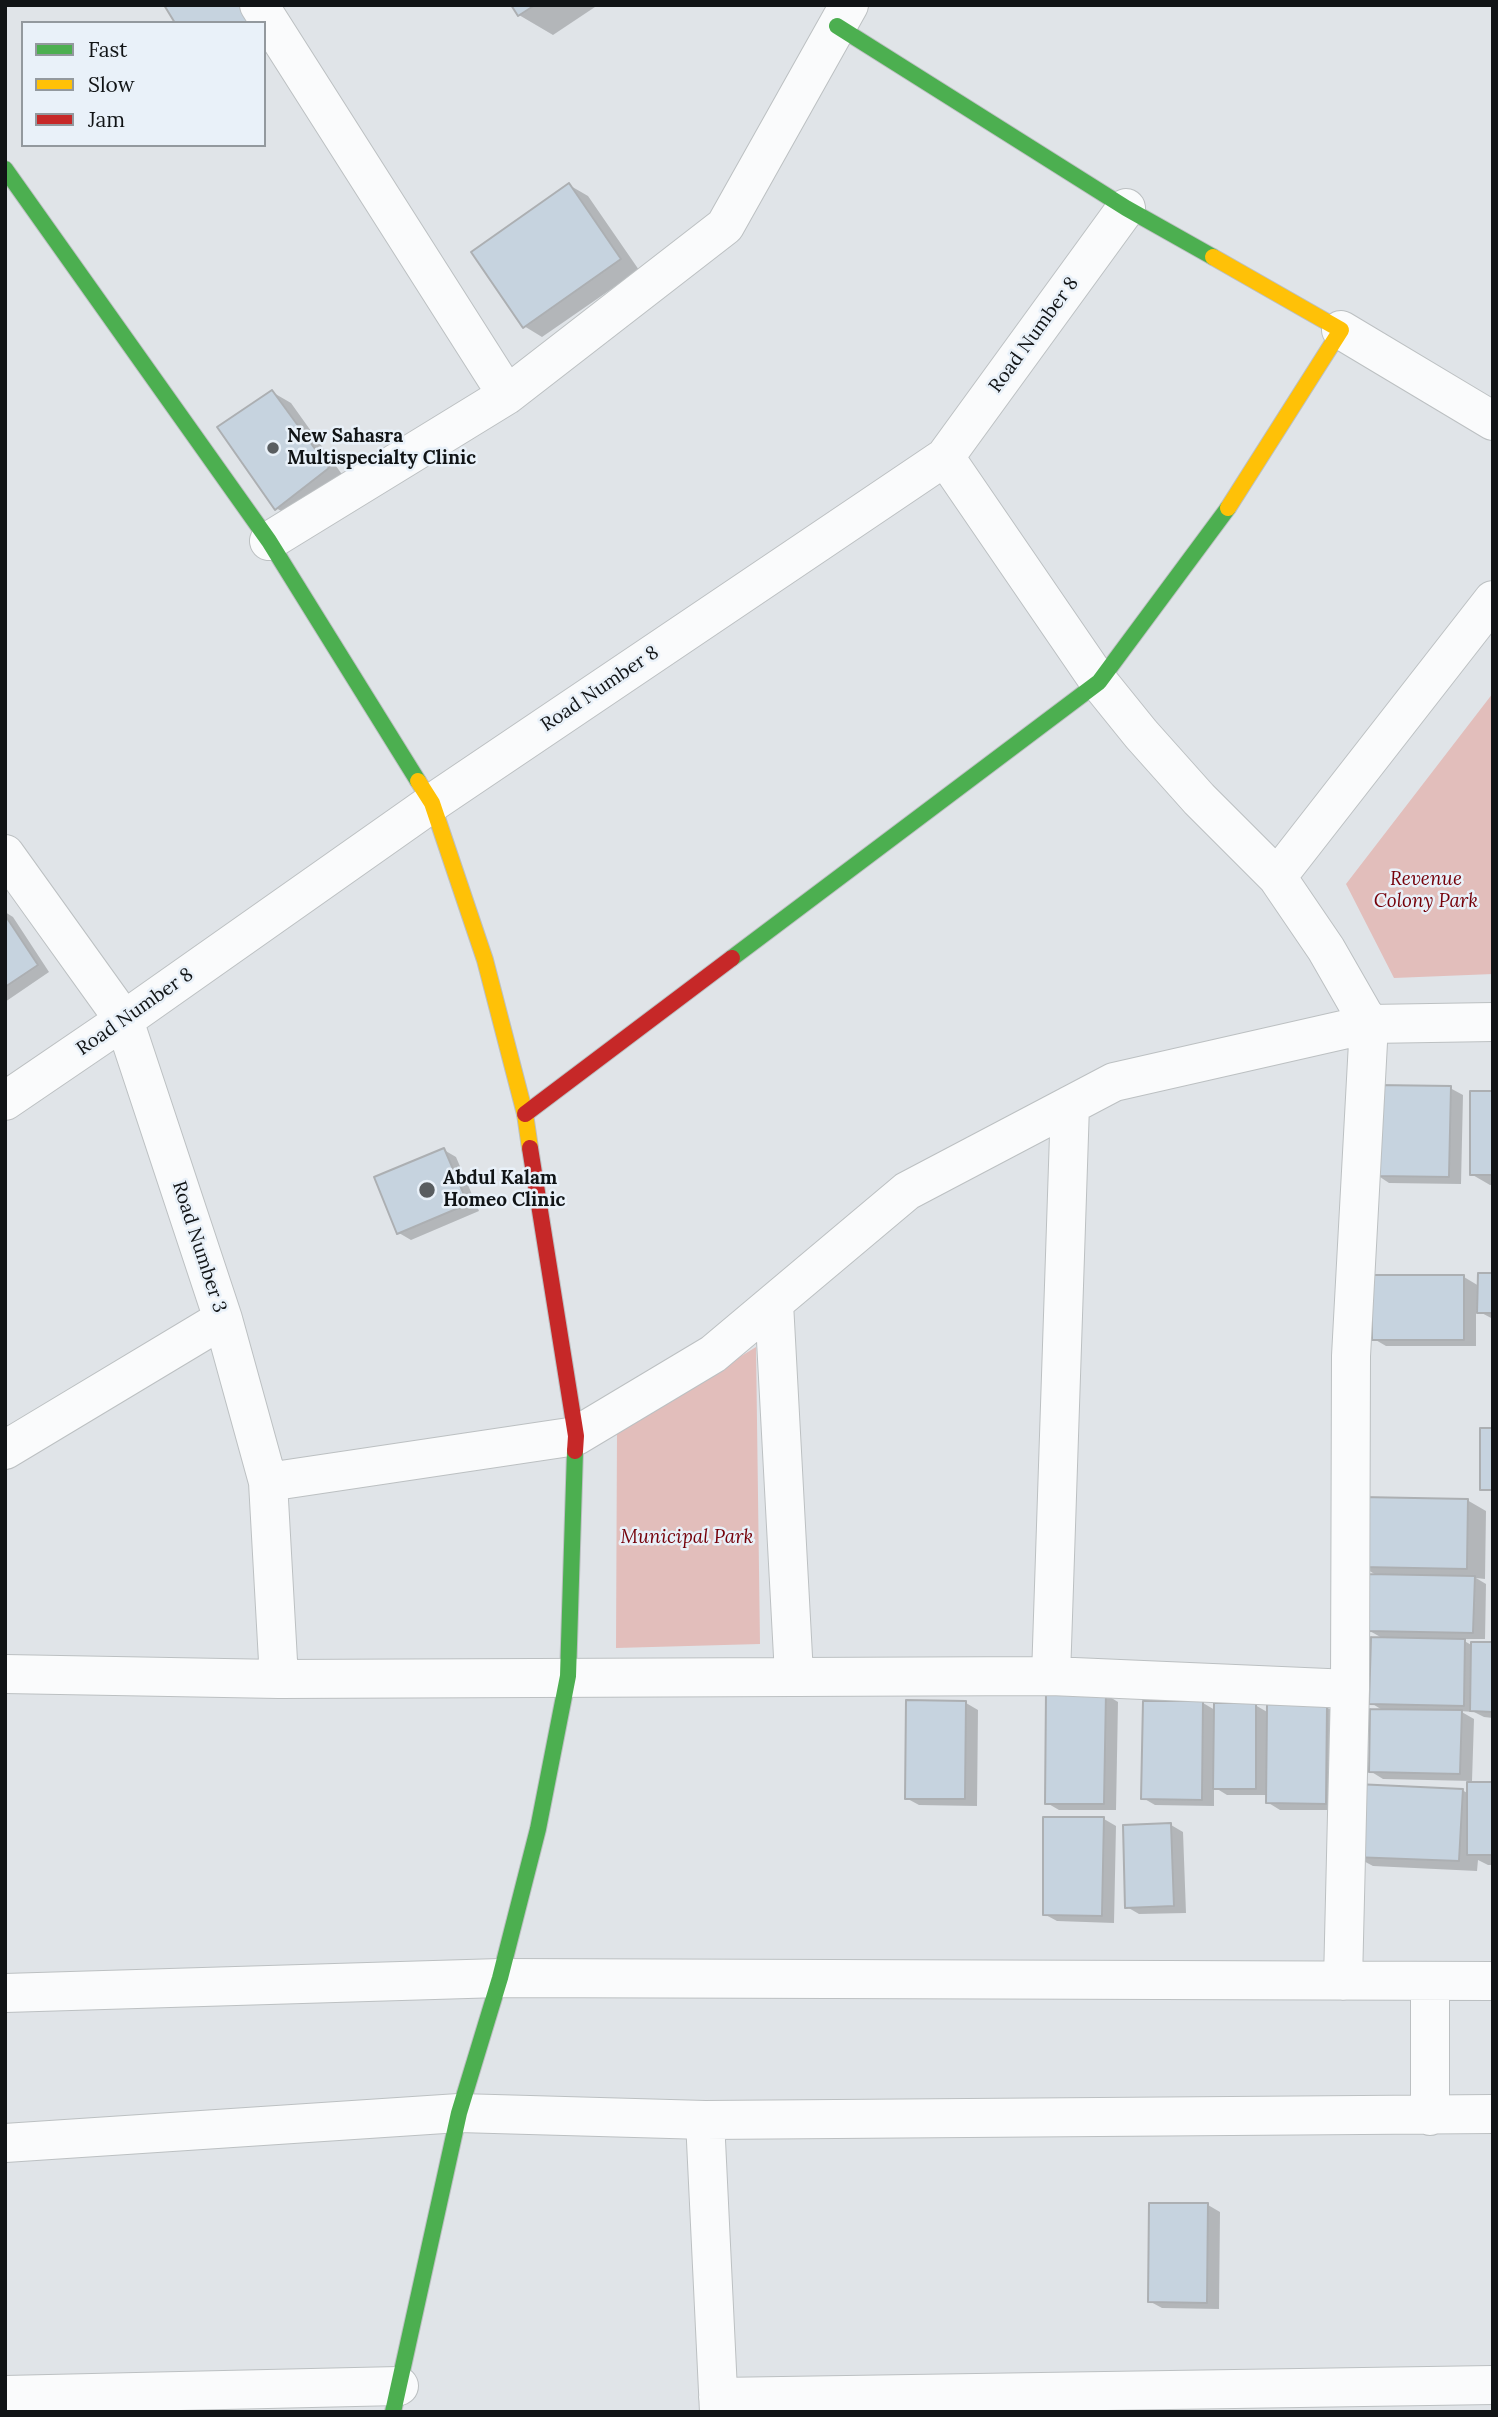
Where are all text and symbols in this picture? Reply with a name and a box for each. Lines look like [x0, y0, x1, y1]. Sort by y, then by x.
legend [21, 21, 266, 147]
text: Fast [88, 36, 127, 63]
text: Slow [88, 71, 135, 98]
text: Jam [88, 106, 125, 133]
street label: Road Number 8 [984, 273, 1084, 397]
place label: New Sahasra Multispecialty Clinic [287, 426, 476, 470]
marker: New Sahasra Multispecialty Clinic [265, 440, 281, 456]
street label: Road Number 8 [537, 641, 663, 737]
park label: Revenue Colony Park [1374, 869, 1478, 913]
street label: Road Number 8 [72, 963, 198, 1061]
place label: Abdul Kalam Homeo Clinic [443, 1168, 565, 1212]
street label: Road Number 3 [167, 1178, 231, 1316]
marker: Abdul Kalam Homeo Clinic [417, 1180, 437, 1200]
park label: Municipal Park [621, 1527, 753, 1549]

